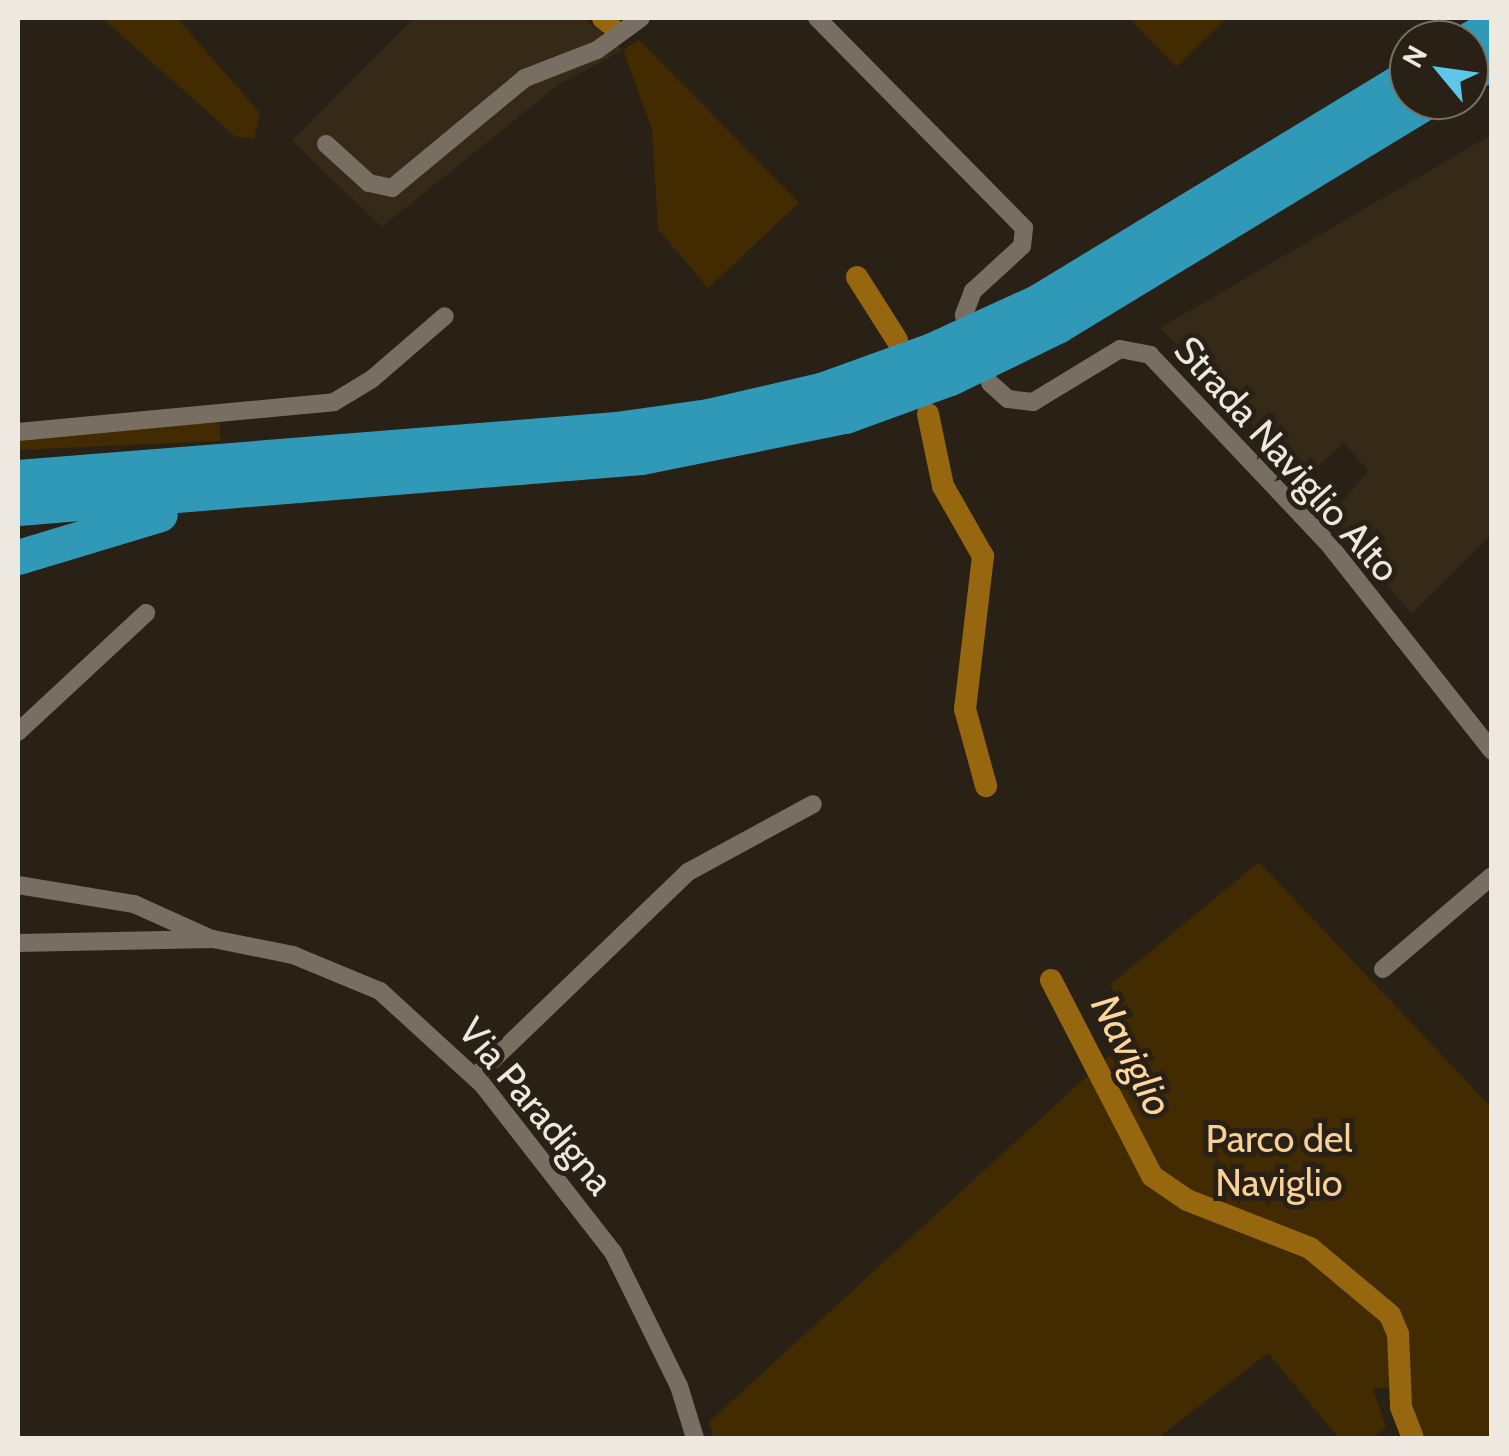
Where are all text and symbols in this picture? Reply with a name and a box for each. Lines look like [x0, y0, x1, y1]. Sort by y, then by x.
north arrow [1389, 20, 1489, 120]
text: N [1395, 40, 1434, 73]
street label: Strada Naviglio Alto [1165, 327, 1409, 591]
water label: Naviglio [1081, 986, 1183, 1124]
street label: Via Paradigna [449, 1008, 623, 1204]
park label: Parco del Naviglio [1206, 1116, 1352, 1206]

